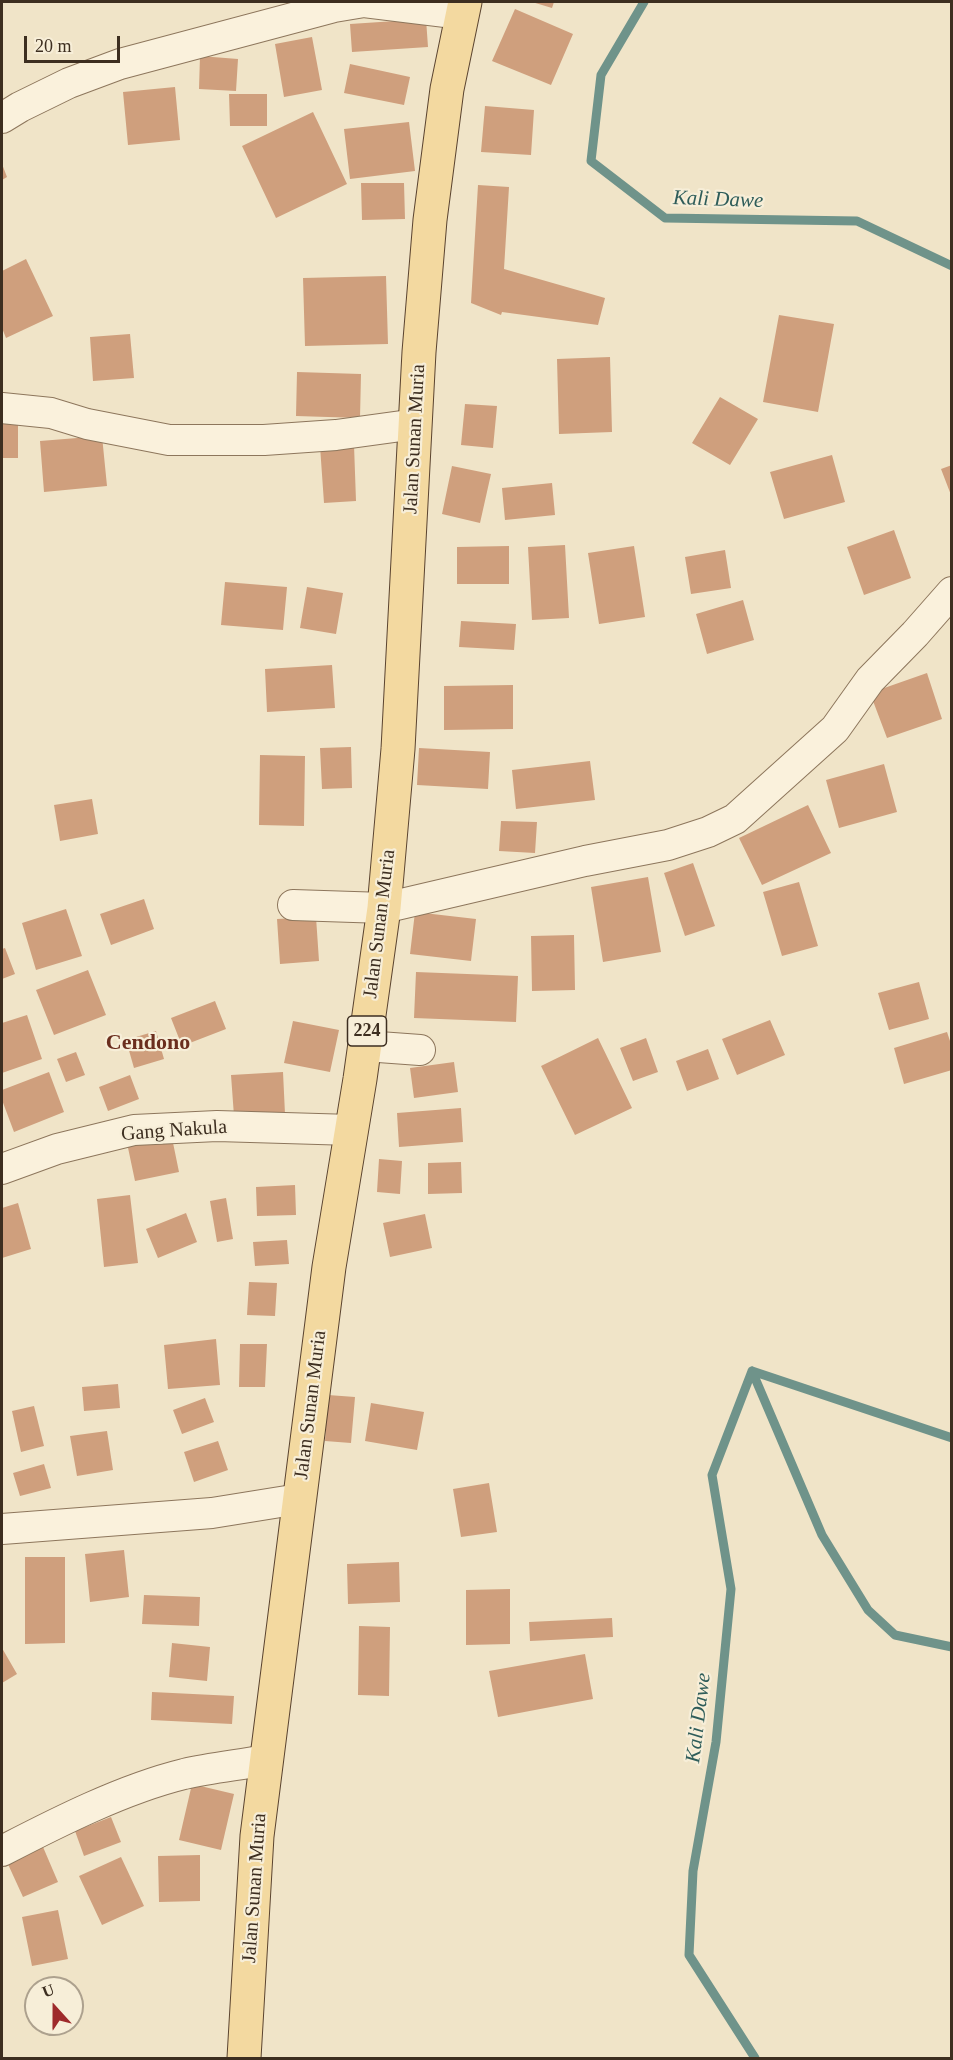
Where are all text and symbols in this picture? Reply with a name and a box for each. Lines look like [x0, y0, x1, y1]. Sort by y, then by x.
scale bar [27, 24, 123, 62]
text: 20 m [35, 36, 72, 56]
water label: Kali Dawe [672, 186, 764, 214]
street label: Jalan Sunan Muria [399, 363, 431, 515]
street label: Jalan Sunan Muria [359, 848, 401, 1000]
road number: 224 [348, 1016, 386, 1046]
district label: Cendono [106, 1030, 190, 1056]
street label: Gang Nakula [120, 1115, 228, 1147]
street label: Jalan Sunan Muria [290, 1329, 332, 1481]
water label: Kali Dawe [681, 1672, 717, 1764]
street label: Jalan Sunan Muria [238, 1812, 272, 1964]
north arrow [24, 1976, 84, 2036]
text: U [40, 1981, 57, 2001]

